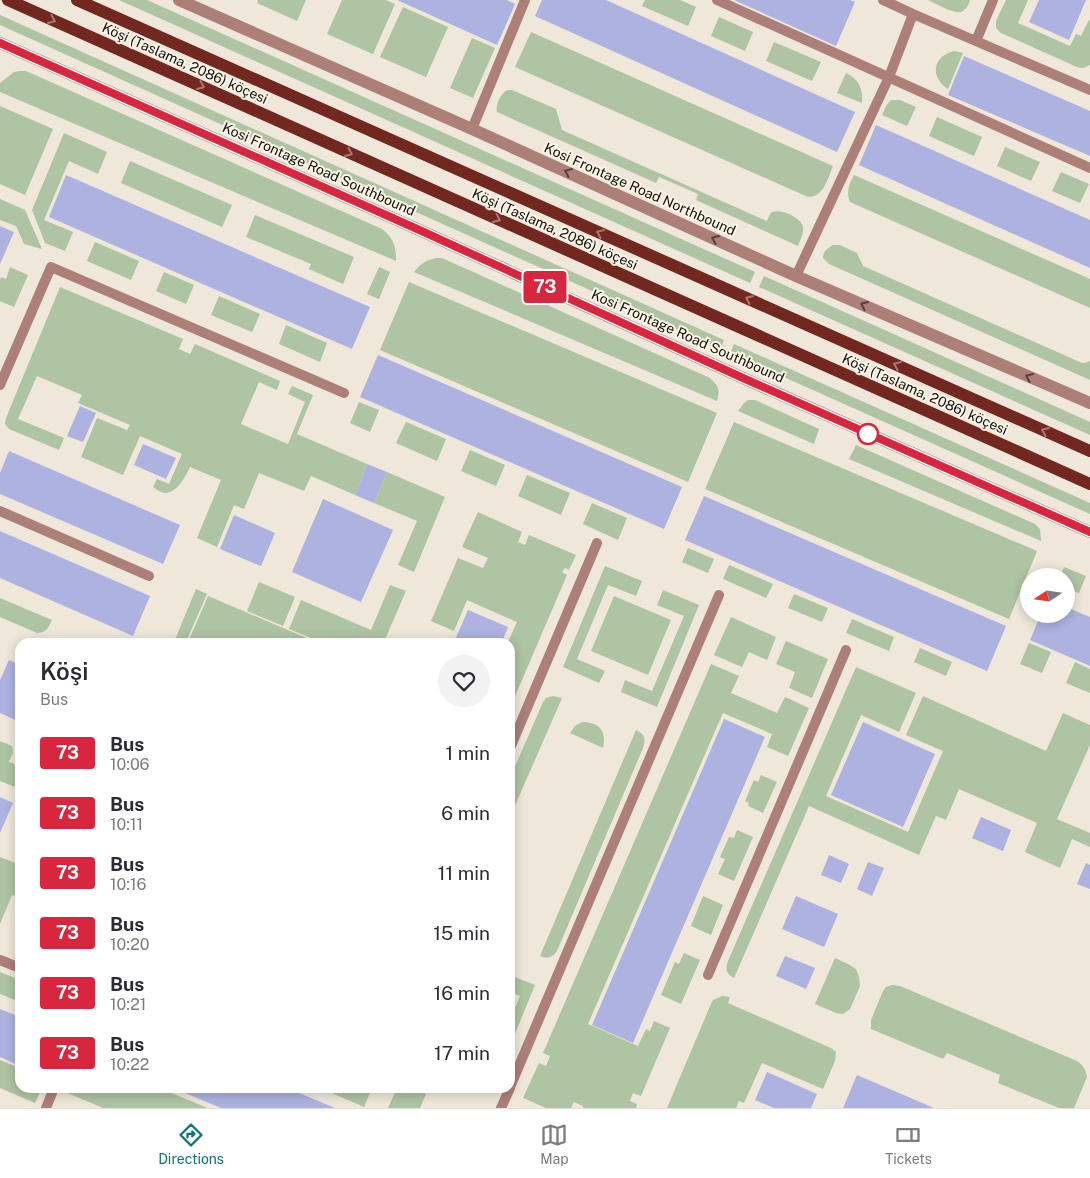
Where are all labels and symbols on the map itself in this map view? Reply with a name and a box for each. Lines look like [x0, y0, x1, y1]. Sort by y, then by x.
one-way arrow [47, 13, 56, 24]
street label: Köşi (Taslama, 2086) köçesi [100, 19, 270, 107]
one-way arrow [196, 80, 205, 91]
street label: Kosi Frontage Road Southbound [220, 119, 418, 219]
street label: Kosi Frontage Road Northbound [542, 139, 738, 239]
one-way arrow [344, 146, 353, 157]
one-way arrow [564, 169, 573, 179]
street label: Köşi (Taslama, 2086) köçesi [470, 185, 640, 273]
one-way arrow [492, 213, 501, 224]
one-way arrow [596, 229, 605, 239]
one-way arrow [712, 236, 721, 246]
line badge: 73 [522, 271, 568, 303]
street label: Kosi Frontage Road Southbound [589, 286, 787, 386]
one-way arrow [745, 295, 754, 306]
one-way arrow [860, 301, 869, 312]
street label: Köşi (Taslama, 2086) köçesi [840, 350, 1010, 438]
one-way arrow [893, 361, 902, 372]
one-way arrow [1025, 372, 1034, 383]
unlabelled marker [857, 423, 879, 445]
one-way arrow [1041, 427, 1050, 438]
north arrow [1020, 568, 1075, 622]

